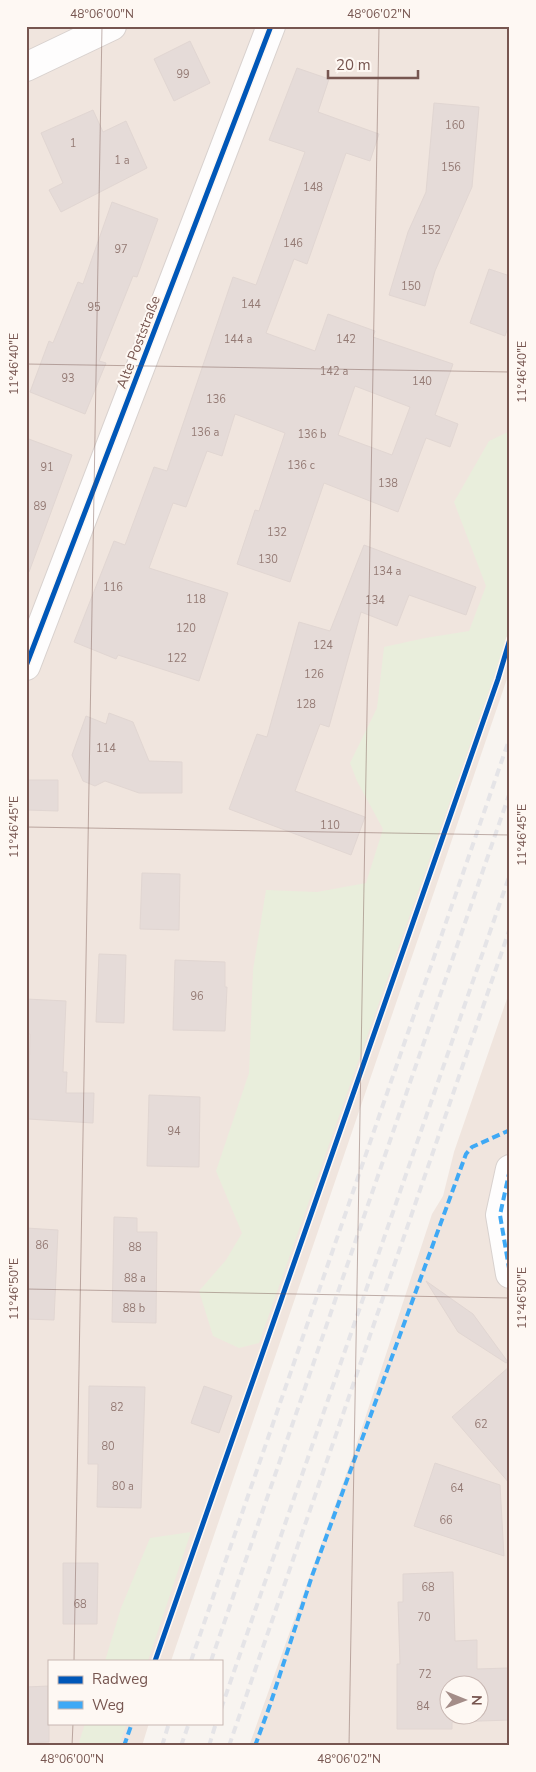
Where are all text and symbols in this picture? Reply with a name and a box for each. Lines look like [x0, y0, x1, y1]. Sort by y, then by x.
text: 48°06'00"N [70, 6, 134, 22]
text: 48°06'02"N [347, 6, 411, 22]
scale bar [328, 48, 418, 80]
text: 20 m [336, 55, 371, 75]
house number: 99 [176, 67, 190, 82]
house number: 160 [445, 118, 465, 133]
house number: 1 [70, 136, 76, 151]
house number: 1 a [114, 153, 130, 168]
house number: 156 [441, 160, 461, 175]
house number: 148 [303, 180, 323, 195]
house number: 152 [421, 223, 441, 238]
house number: 146 [283, 236, 303, 251]
house number: 97 [114, 242, 128, 257]
house number: 150 [401, 279, 421, 294]
street label: Alte Poststraße [112, 293, 165, 391]
house number: 144 [241, 297, 261, 312]
house number: 95 [87, 300, 101, 315]
house number: 144 a [224, 332, 252, 347]
house number: 142 [336, 332, 356, 347]
text: 11°46'40"E [6, 333, 22, 395]
text: 11°46'40"E [514, 341, 530, 403]
house number: 142 a [320, 364, 348, 379]
house number: 93 [61, 371, 75, 386]
house number: 140 [412, 374, 432, 389]
house number: 136 [206, 392, 226, 407]
house number: 136 a [191, 425, 219, 440]
house number: 136 b [297, 427, 327, 442]
house number: 136 c [287, 458, 315, 473]
house number: 91 [40, 460, 54, 475]
house number: 138 [378, 476, 398, 491]
house number: 89 [33, 499, 47, 514]
house number: 132 [267, 525, 287, 540]
house number: 130 [258, 552, 278, 567]
house number: 134 a [373, 564, 401, 579]
house number: 116 [103, 580, 123, 595]
house number: 118 [186, 592, 206, 607]
house number: 134 [365, 593, 385, 608]
house number: 120 [176, 621, 196, 636]
house number: 124 [313, 638, 333, 653]
house number: 122 [167, 651, 187, 666]
house number: 126 [304, 667, 324, 682]
house number: 128 [296, 697, 316, 712]
house number: 114 [96, 741, 116, 756]
text: 11°46'45"E [6, 796, 22, 858]
text: 11°46'45"E [514, 804, 530, 866]
house number: 110 [320, 818, 340, 833]
house number: 96 [190, 989, 204, 1004]
house number: 94 [167, 1124, 181, 1139]
house number: 86 [35, 1238, 49, 1253]
house number: 88 [128, 1240, 142, 1255]
text: 11°46'50"E [6, 1258, 22, 1320]
text: 11°46'50"E [514, 1267, 530, 1329]
house number: 88 a [124, 1271, 146, 1286]
house number: 88 b [123, 1301, 145, 1316]
house number: 82 [110, 1400, 124, 1415]
house number: 62 [474, 1417, 488, 1432]
house number: 80 [101, 1439, 115, 1454]
house number: 80 a [112, 1479, 134, 1494]
house number: 64 [450, 1481, 464, 1496]
house number: 66 [439, 1513, 453, 1528]
house number: 68 [421, 1580, 435, 1595]
house number: 68 [73, 1597, 87, 1612]
house number: 70 [417, 1610, 431, 1625]
legend [48, 1660, 222, 1724]
house number: 72 [418, 1667, 432, 1682]
text: Radweg [92, 1669, 148, 1689]
north arrow [438, 1674, 488, 1724]
text: Weg [92, 1695, 124, 1715]
text: N [467, 1695, 486, 1706]
house number: 84 [416, 1699, 430, 1714]
text: 48°06'00"N [40, 1751, 104, 1767]
text: 48°06'02"N [317, 1751, 381, 1767]

